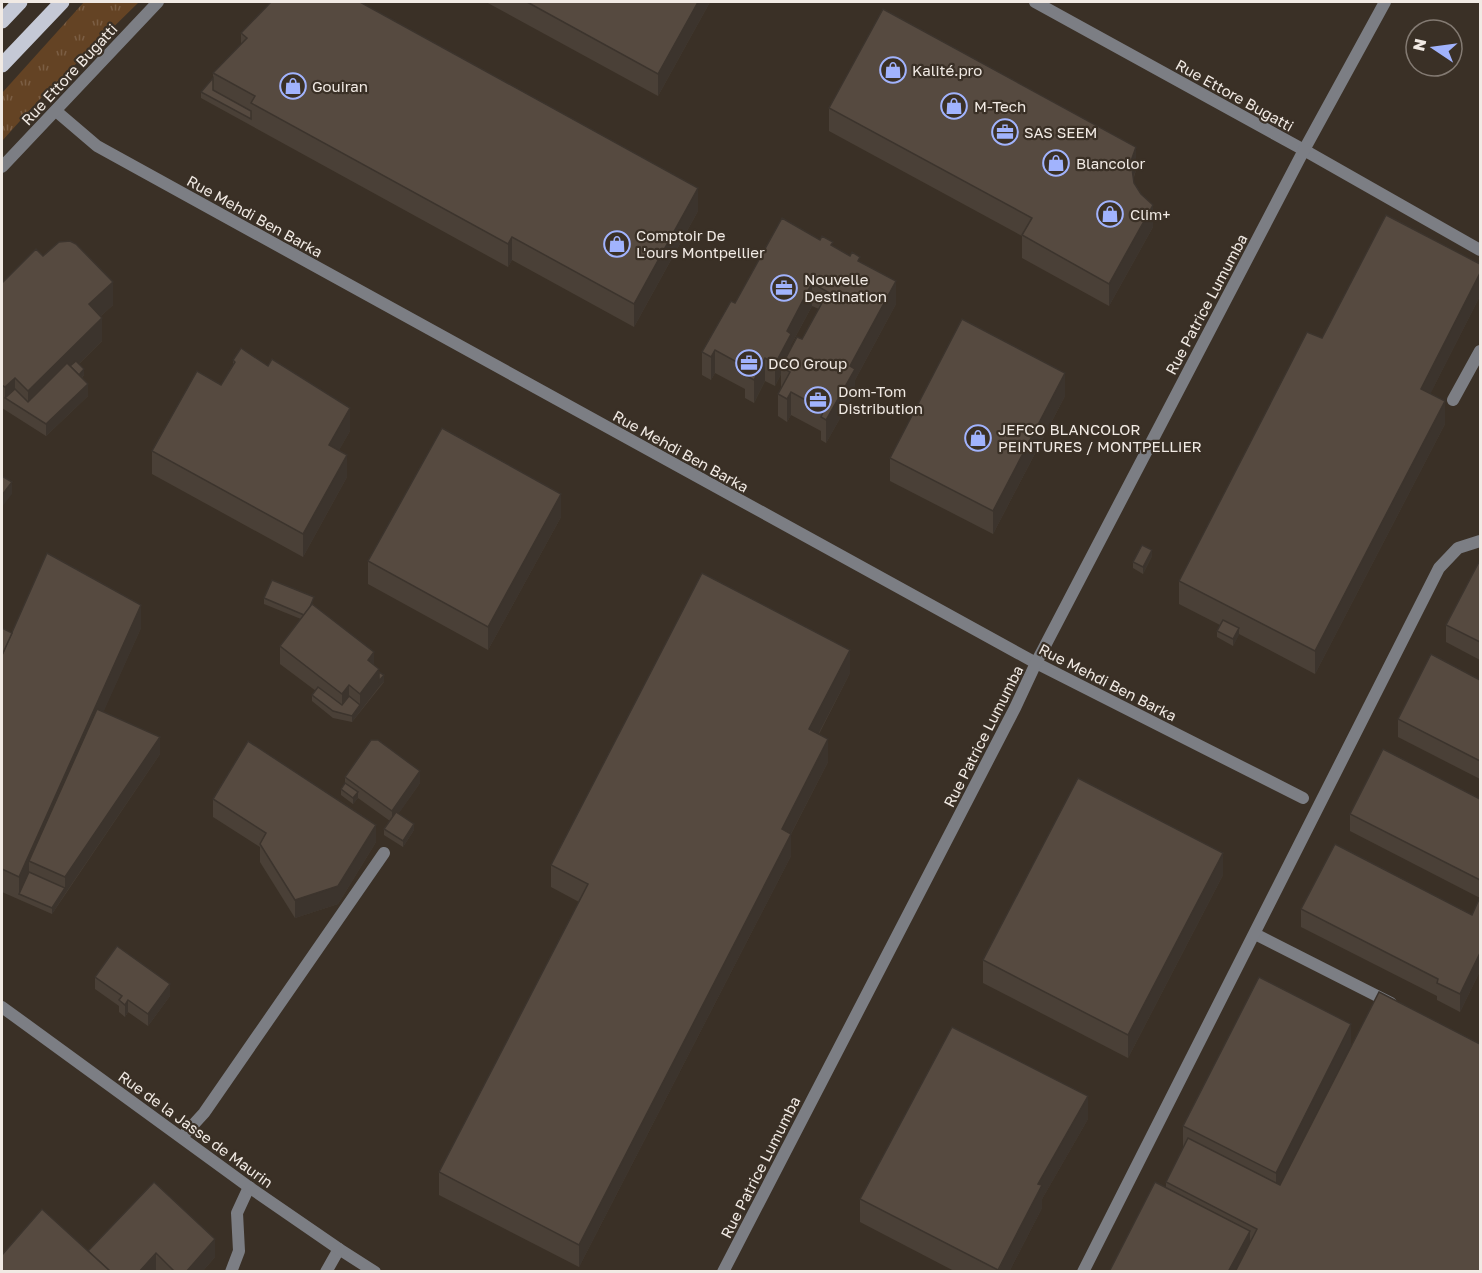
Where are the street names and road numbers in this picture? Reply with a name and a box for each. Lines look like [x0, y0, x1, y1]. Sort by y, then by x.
street label: Rue Ettore Bugatti [17, 20, 121, 128]
street label: Rue Ettore Bugatti [1173, 55, 1297, 135]
street label: Rue Mehdi Ben Barka [184, 171, 326, 261]
street label: Rue Patrice Lumumba [1161, 231, 1251, 377]
street label: Rue Mehdi Ben Barka [610, 406, 752, 496]
street label: Rue Mehdi Ben Barka [1036, 639, 1180, 725]
street label: Rue Patrice Lumumba [939, 662, 1027, 810]
street label: Rue de la Jasse de Maurin [115, 1067, 277, 1191]
street label: Rue Patrice Lumumba [716, 1093, 804, 1241]

